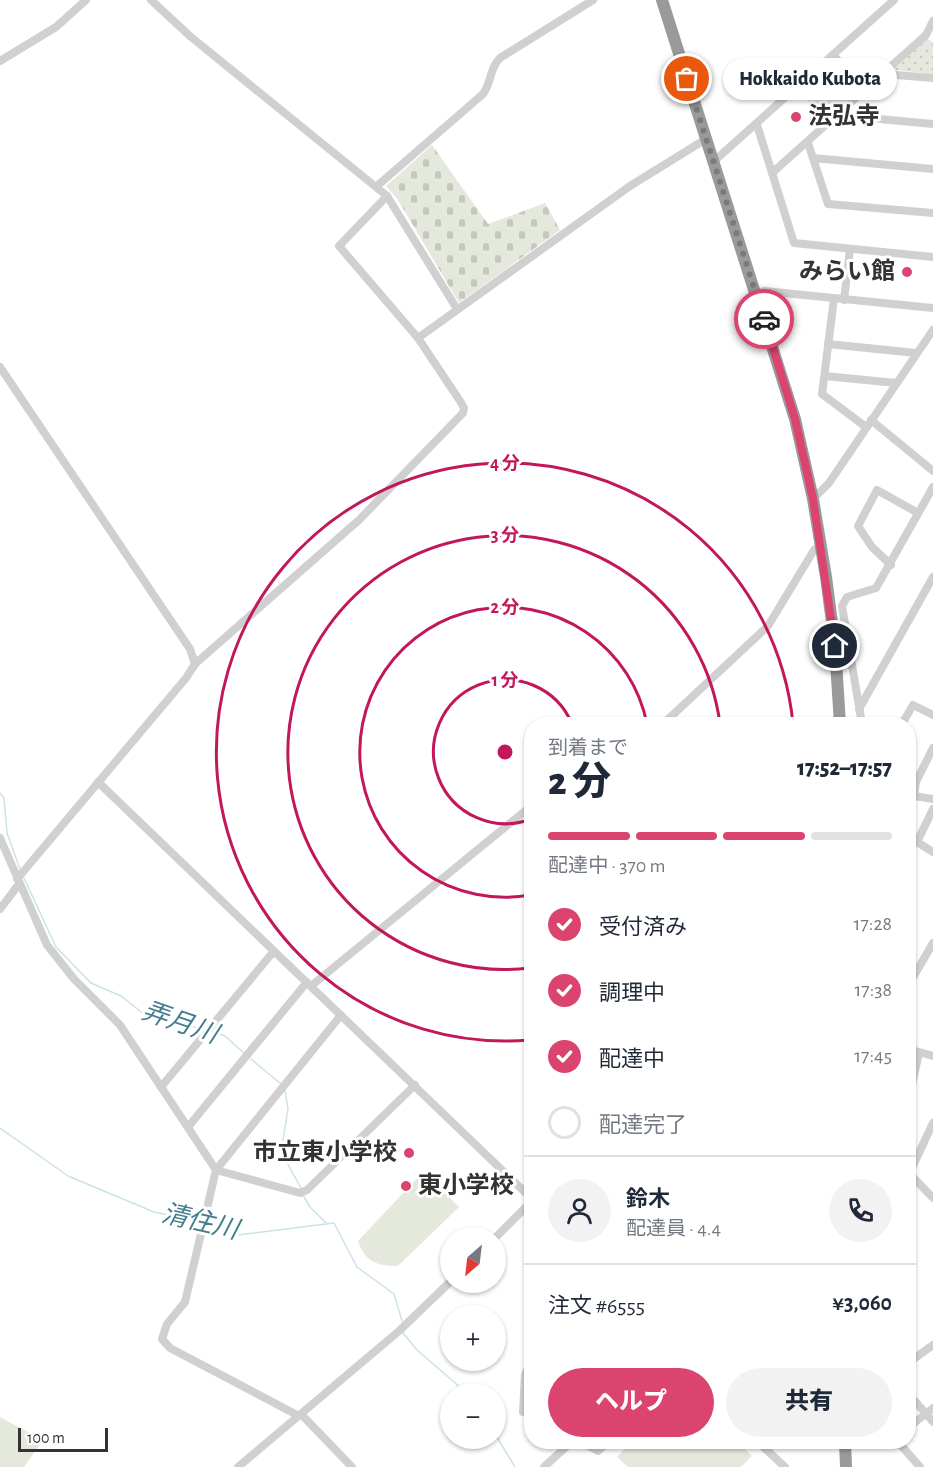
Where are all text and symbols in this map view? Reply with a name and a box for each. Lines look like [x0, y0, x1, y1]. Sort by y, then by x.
pin [661, 53, 712, 104]
callout: Hokkaido Kubota [723, 58, 897, 100]
icon: bag [670, 62, 703, 95]
text: Hokkaido Kubota [739, 69, 881, 89]
place label: 法弘寺 [808, 103, 880, 129]
marker: 法弘寺 [789, 110, 803, 124]
place label: みらい館 [799, 258, 895, 284]
marker: みらい館 [900, 265, 914, 279]
courier [734, 289, 794, 349]
icon: car [748, 303, 781, 336]
text: 4 分 [490, 453, 520, 473]
text: 3 分 [491, 525, 519, 545]
text: 2 分 [490, 597, 520, 617]
pin [809, 620, 860, 671]
icon: home [818, 629, 851, 662]
text: 1 分 [491, 670, 519, 690]
text: 到着まで [548, 738, 628, 758]
centre of rings [495, 742, 515, 762]
text: 17:52–17:57 [797, 757, 892, 779]
text: 2 分 [548, 763, 611, 802]
text: 配達中 · 370 m [548, 856, 666, 876]
icon: check [548, 908, 581, 941]
text: 17:28 [854, 914, 892, 934]
text: 受付済み [599, 916, 687, 938]
icon: check [548, 974, 581, 1007]
text: 17:38 [854, 980, 892, 1000]
text: 調理中 [599, 982, 665, 1004]
water label: 弄月川 [139, 998, 224, 1049]
icon: check [548, 1040, 581, 1073]
text: 17:45 [854, 1046, 892, 1066]
text: 配達中 [599, 1048, 665, 1070]
text: 配達完了 [599, 1114, 687, 1136]
place label: 市立東小学校 [253, 1139, 397, 1165]
marker: 市立東小学校 [402, 1146, 416, 1160]
place label: 東小学校 [418, 1172, 514, 1198]
marker: 東小学校 [399, 1179, 413, 1193]
button: person [548, 1179, 611, 1242]
button: phone [829, 1179, 892, 1242]
text: 鈴木 [626, 1188, 670, 1210]
water label: 清住川 [159, 1200, 244, 1244]
text: 配達員 · 4.4 [626, 1219, 721, 1239]
north arrow [440, 1227, 506, 1293]
map controls [440, 1227, 506, 1449]
text: ¥3,060 [832, 1292, 892, 1314]
text: 注文 #6555 [548, 1295, 645, 1317]
button: + [440, 1305, 506, 1371]
button: ヘルプ [548, 1368, 714, 1437]
button: 共有 [726, 1368, 892, 1437]
button: − [440, 1383, 506, 1449]
scale bar [18, 1425, 108, 1452]
text: 100 m [27, 1430, 65, 1446]

